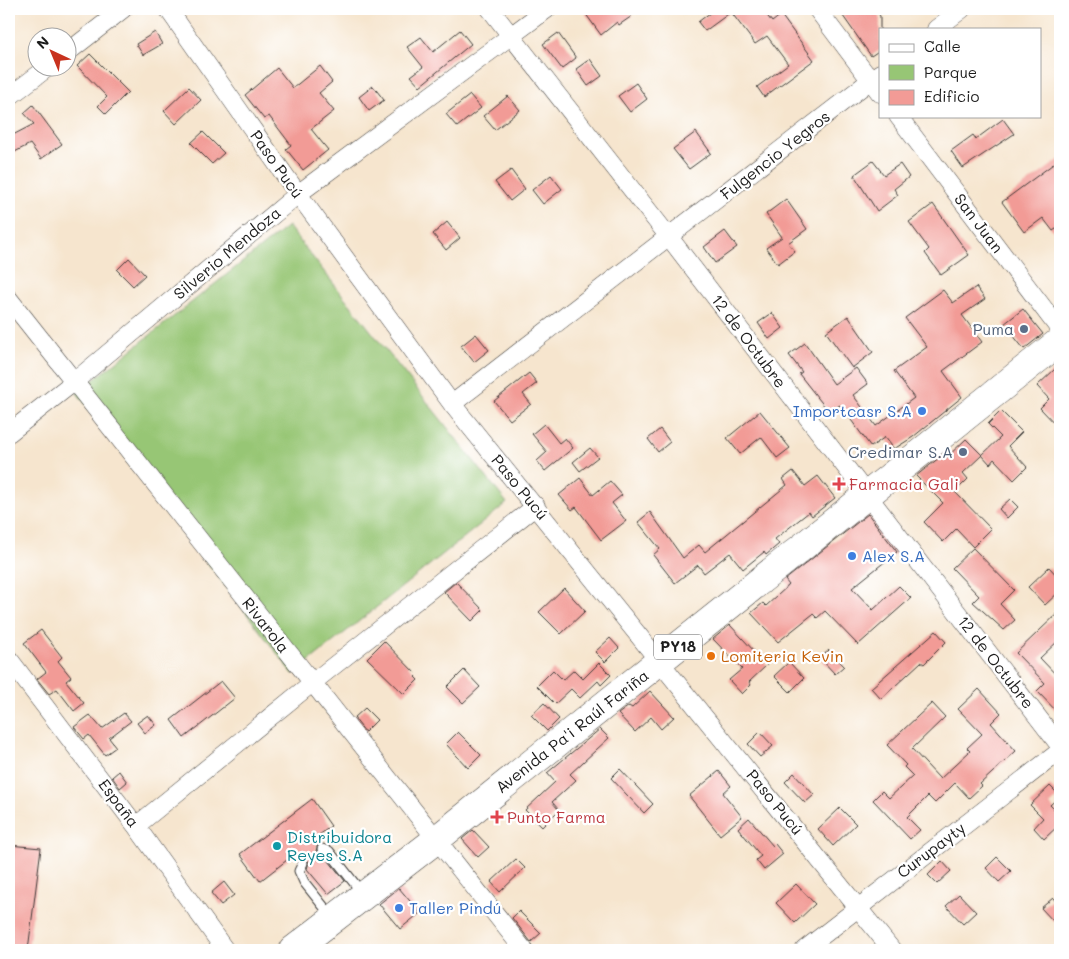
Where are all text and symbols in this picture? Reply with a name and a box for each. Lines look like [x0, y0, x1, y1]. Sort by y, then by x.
north arrow [28, 28, 78, 78]
legend [879, 28, 1042, 118]
text: N [32, 32, 53, 53]
text: Calle [924, 36, 961, 56]
text: Parque [924, 62, 977, 82]
text: Edificio [924, 86, 980, 106]
street label: Fulgencio Yegros [716, 105, 834, 204]
street label: Paso Pucú [246, 125, 309, 202]
street label: San Juan [950, 189, 1009, 257]
street label: Silverio Mendoza [169, 202, 285, 304]
street label: 12 de Octubre [707, 290, 792, 392]
place label: Puma [973, 318, 1014, 339]
marker: Puma [1018, 323, 1030, 335]
place label: Importcasr S.A [793, 400, 912, 421]
marker: Importcasr S.A [916, 405, 928, 417]
place label: Credimar S.A [848, 441, 953, 462]
marker: Credimar S.A [957, 446, 969, 458]
street label: Paso Pucú [487, 449, 553, 524]
place label: Farmacia Gali [849, 473, 959, 494]
marker: Farmacia Gali [833, 478, 845, 490]
place label: Alex S.A [862, 545, 925, 566]
marker: Alex S.A [846, 550, 858, 562]
street label: Rivarola [238, 593, 295, 657]
street label: 12 de Octubre [954, 611, 1039, 712]
road number: PY18 [654, 634, 702, 660]
place label: Lomiteria Kevin [721, 645, 843, 666]
marker: Lomiteria Kevin [705, 650, 717, 662]
street label: Avenida Pa'i Raúl Fariña [491, 664, 653, 797]
street label: Paso Pucú [742, 764, 808, 839]
street label: España [94, 774, 145, 831]
place label: Punto Farma [507, 806, 606, 827]
marker: Punto Farma [491, 811, 503, 823]
street label: Curupayty [892, 817, 969, 882]
place label: Distribuidora Reyes S.A [287, 826, 392, 865]
marker: Distribuidora Reyes S.A [271, 840, 283, 852]
place label: Taller Pindú [409, 897, 501, 918]
marker: Taller Pindú [393, 902, 405, 914]

